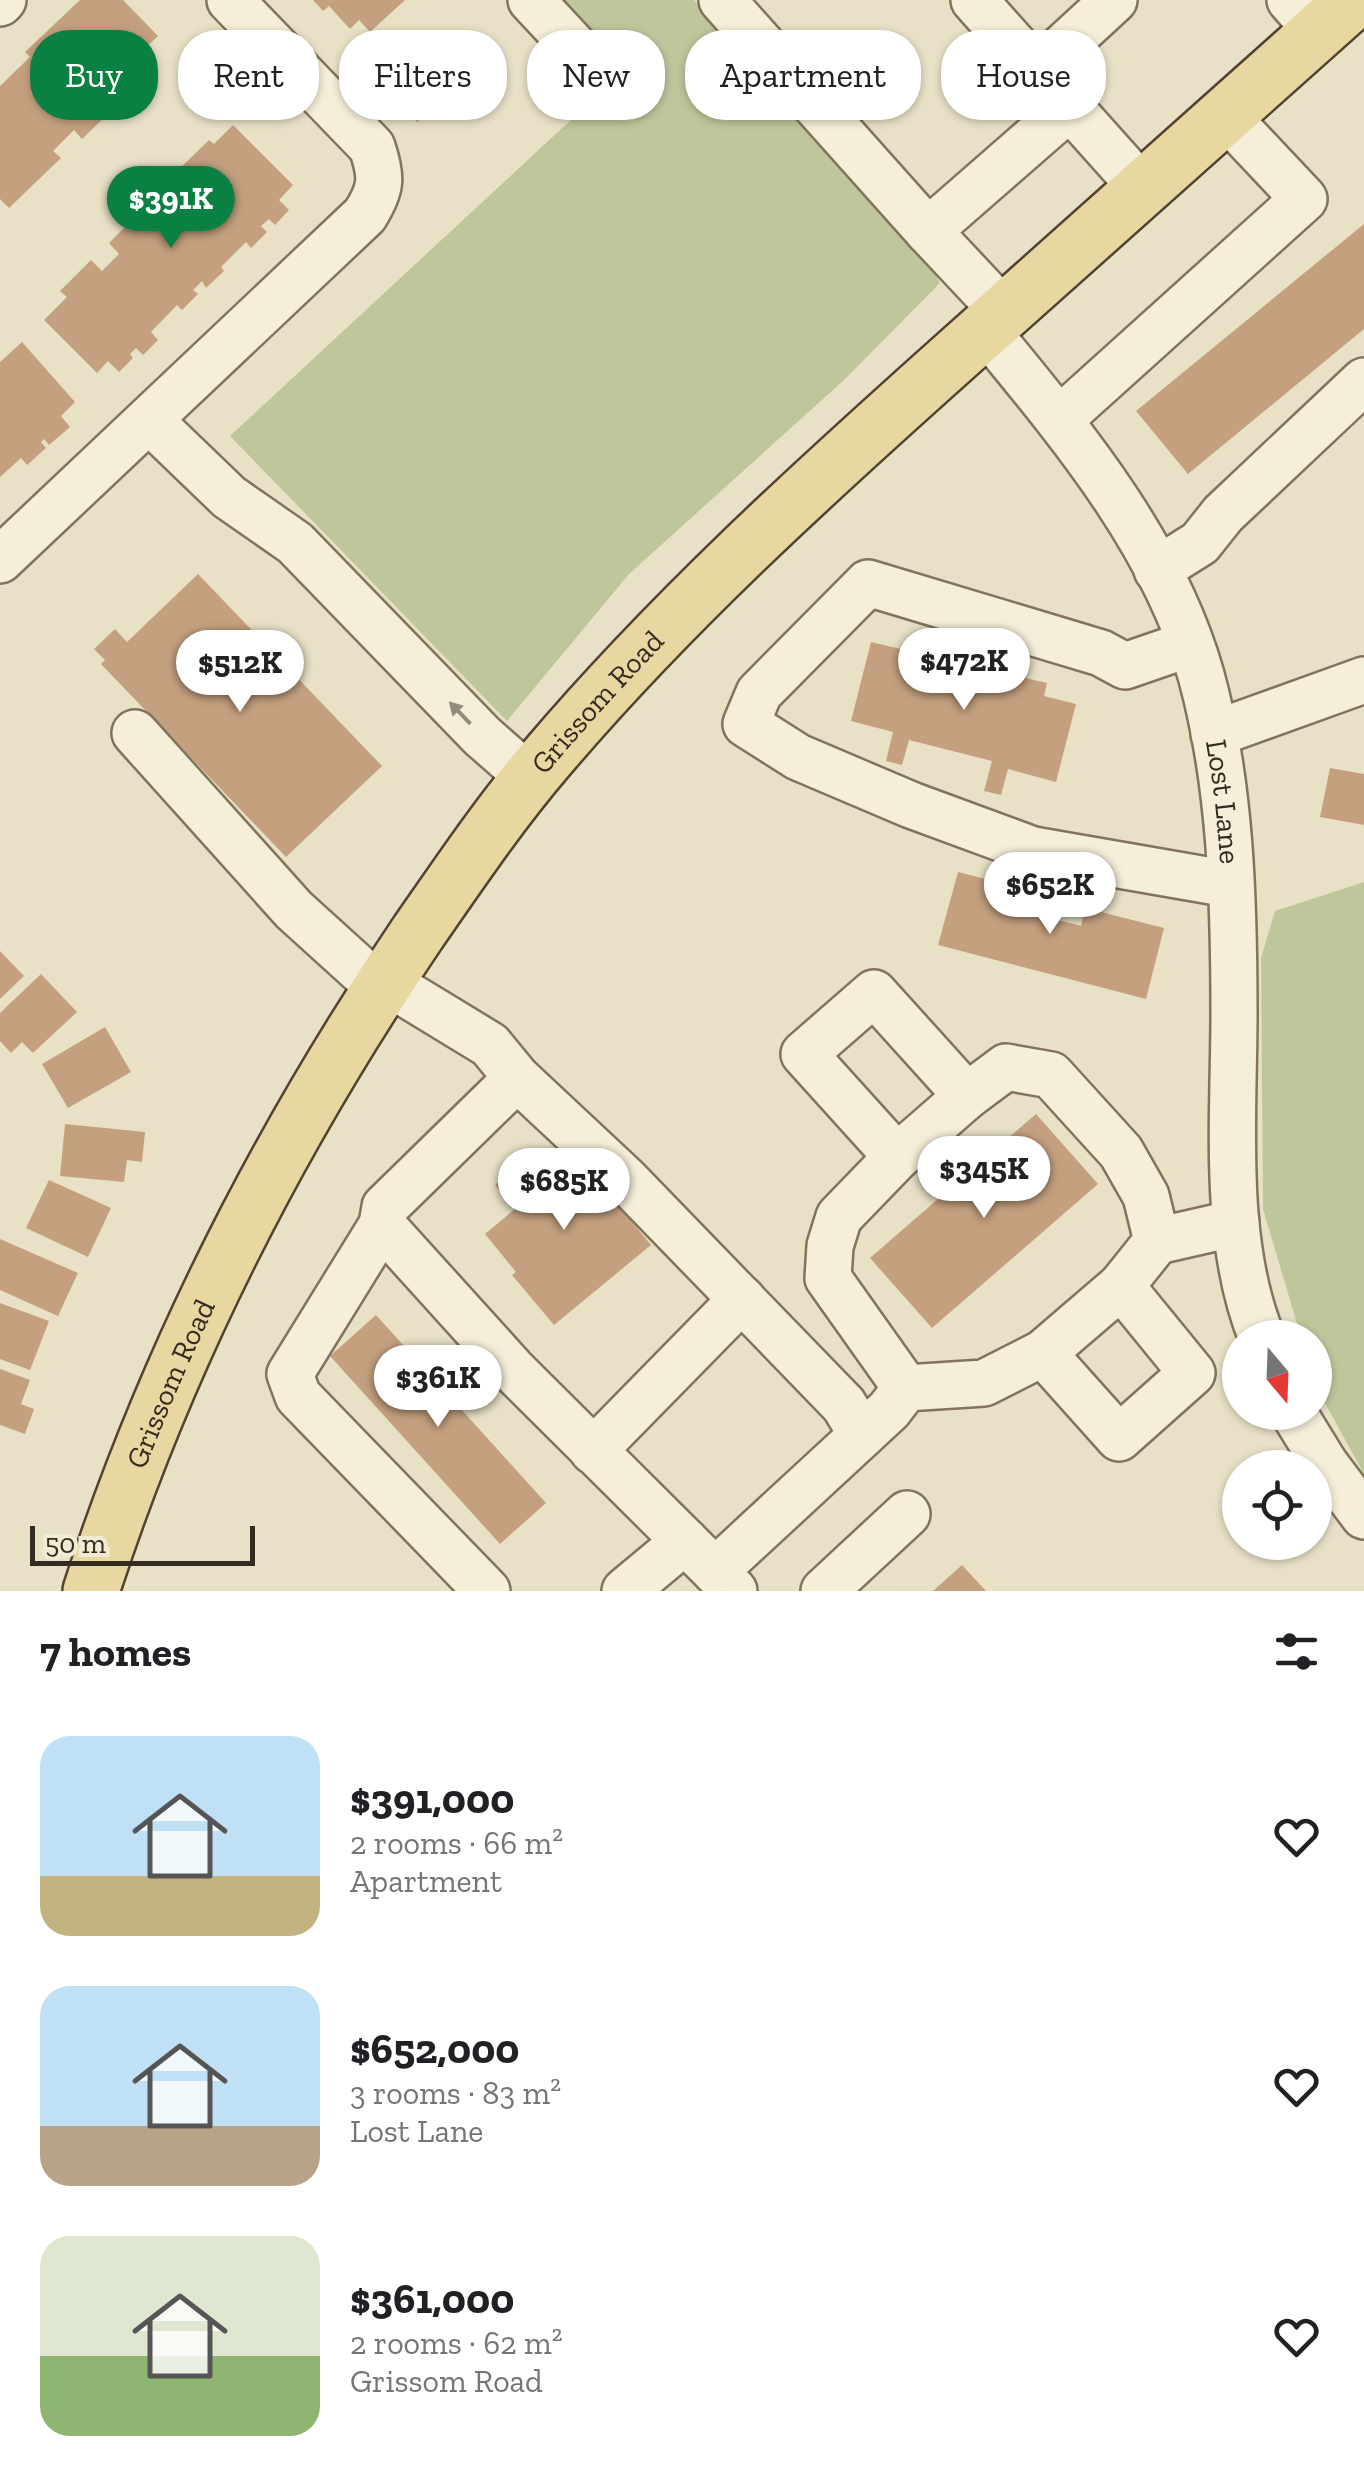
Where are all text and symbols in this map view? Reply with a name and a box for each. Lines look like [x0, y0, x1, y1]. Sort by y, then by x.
chip: Buy [30, 30, 158, 120]
chip: Rent [178, 30, 319, 120]
chip: Filters [339, 30, 507, 120]
chip: New [527, 30, 665, 120]
chip: Apartment [685, 30, 921, 120]
chip: House [941, 30, 1106, 120]
pin: $391K [101, 166, 241, 251]
text: $391K [129, 179, 213, 217]
street label: Grissom Road [523, 623, 672, 781]
pin: $472K [894, 628, 1034, 713]
pin: $512K [170, 630, 310, 715]
text: $472K [920, 641, 1008, 679]
text: $512K [198, 643, 282, 681]
one-way arrow [449, 701, 472, 725]
street label: Lost Lane [1198, 737, 1248, 865]
pin: $652K [980, 852, 1120, 937]
text: $652K [1006, 865, 1094, 903]
pin: $345K [914, 1136, 1054, 1221]
pin: $685K [494, 1148, 634, 1233]
text: $345K [939, 1149, 1029, 1187]
text: $685K [520, 1161, 608, 1199]
street label: Grissom Road [118, 1293, 223, 1474]
north arrow [1222, 1320, 1332, 1430]
map controls [1222, 1320, 1332, 1560]
pin: $361K [368, 1345, 508, 1430]
text: $361K [396, 1358, 480, 1396]
button: locate [1222, 1450, 1332, 1560]
scale bar [30, 1521, 255, 1566]
text: 50 m [45, 1527, 106, 1560]
icon: filters [1269, 1624, 1324, 1679]
text: 7 homes [40, 1626, 191, 1677]
text: $391,000 [350, 1773, 514, 1824]
icon: home [120, 1776, 240, 1896]
icon: heart [1269, 1809, 1324, 1864]
text: 2 rooms · 66 m² [350, 1824, 563, 1862]
text: Apartment [350, 1862, 502, 1900]
text: $652,000 [350, 2023, 520, 2074]
icon: home [120, 2026, 240, 2146]
icon: heart [1269, 2059, 1324, 2114]
text: 3 rooms · 83 m² [350, 2074, 561, 2112]
text: Lost Lane [350, 2112, 483, 2150]
text: $361,000 [350, 2273, 514, 2324]
icon: home [120, 2276, 240, 2396]
icon: heart [1269, 2309, 1324, 2364]
text: 2 rooms · 62 m² [350, 2324, 563, 2362]
text: Grissom Road [350, 2362, 543, 2400]

